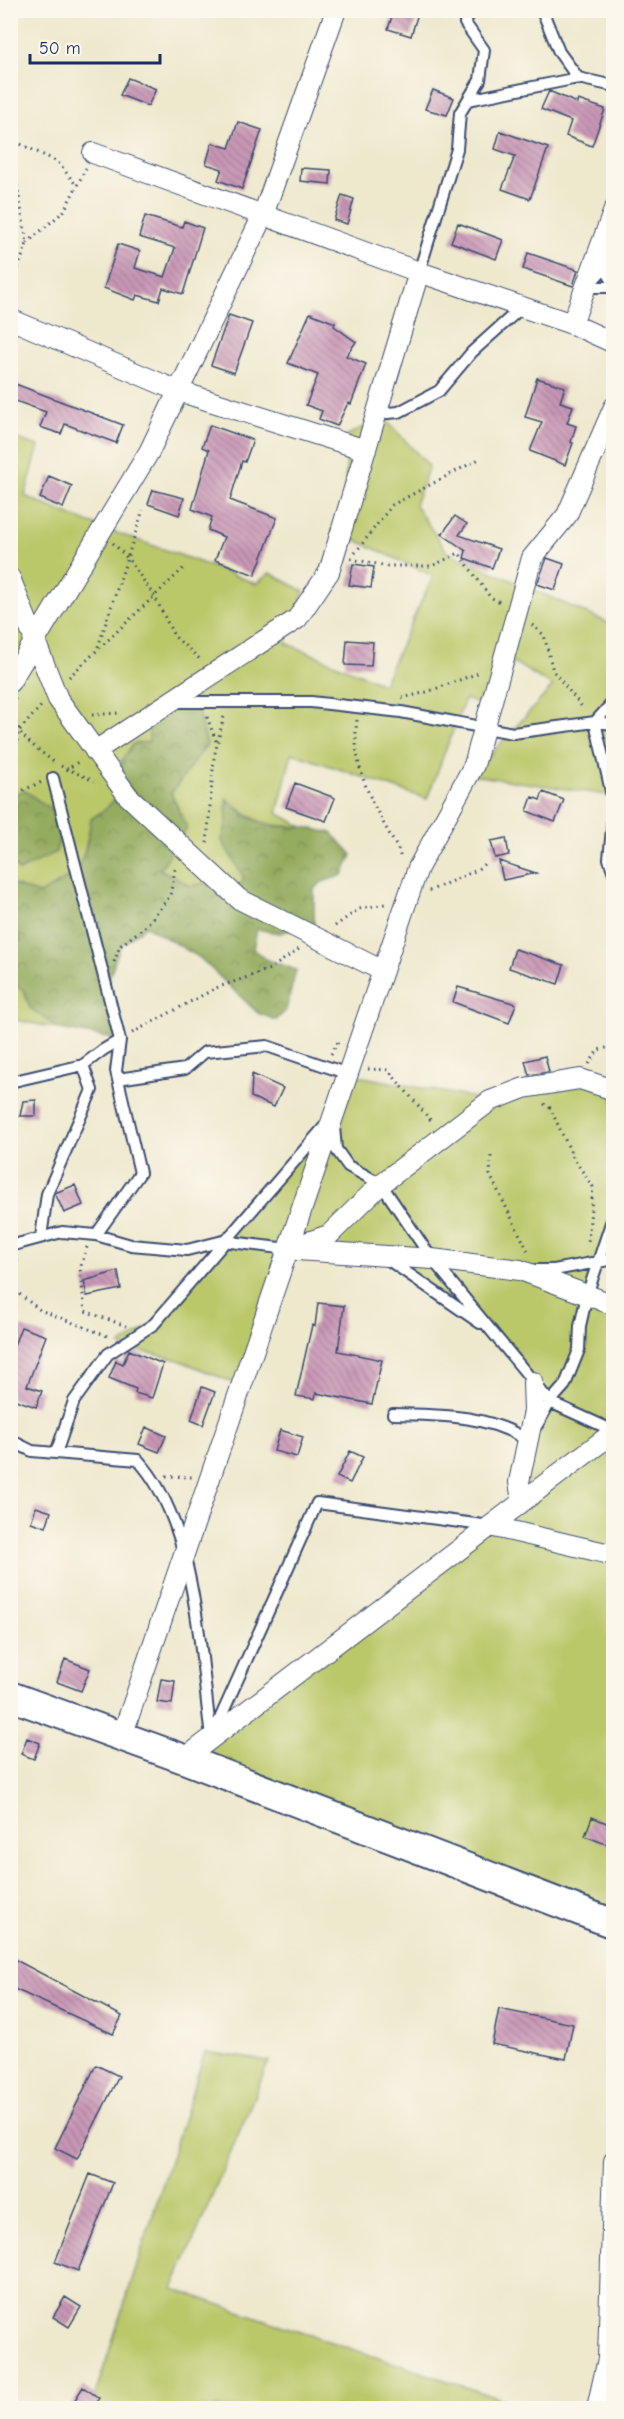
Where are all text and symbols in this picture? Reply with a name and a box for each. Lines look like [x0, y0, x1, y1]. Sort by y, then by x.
scale bar [30, 27, 160, 65]
text: 50 m [39, 38, 81, 59]

